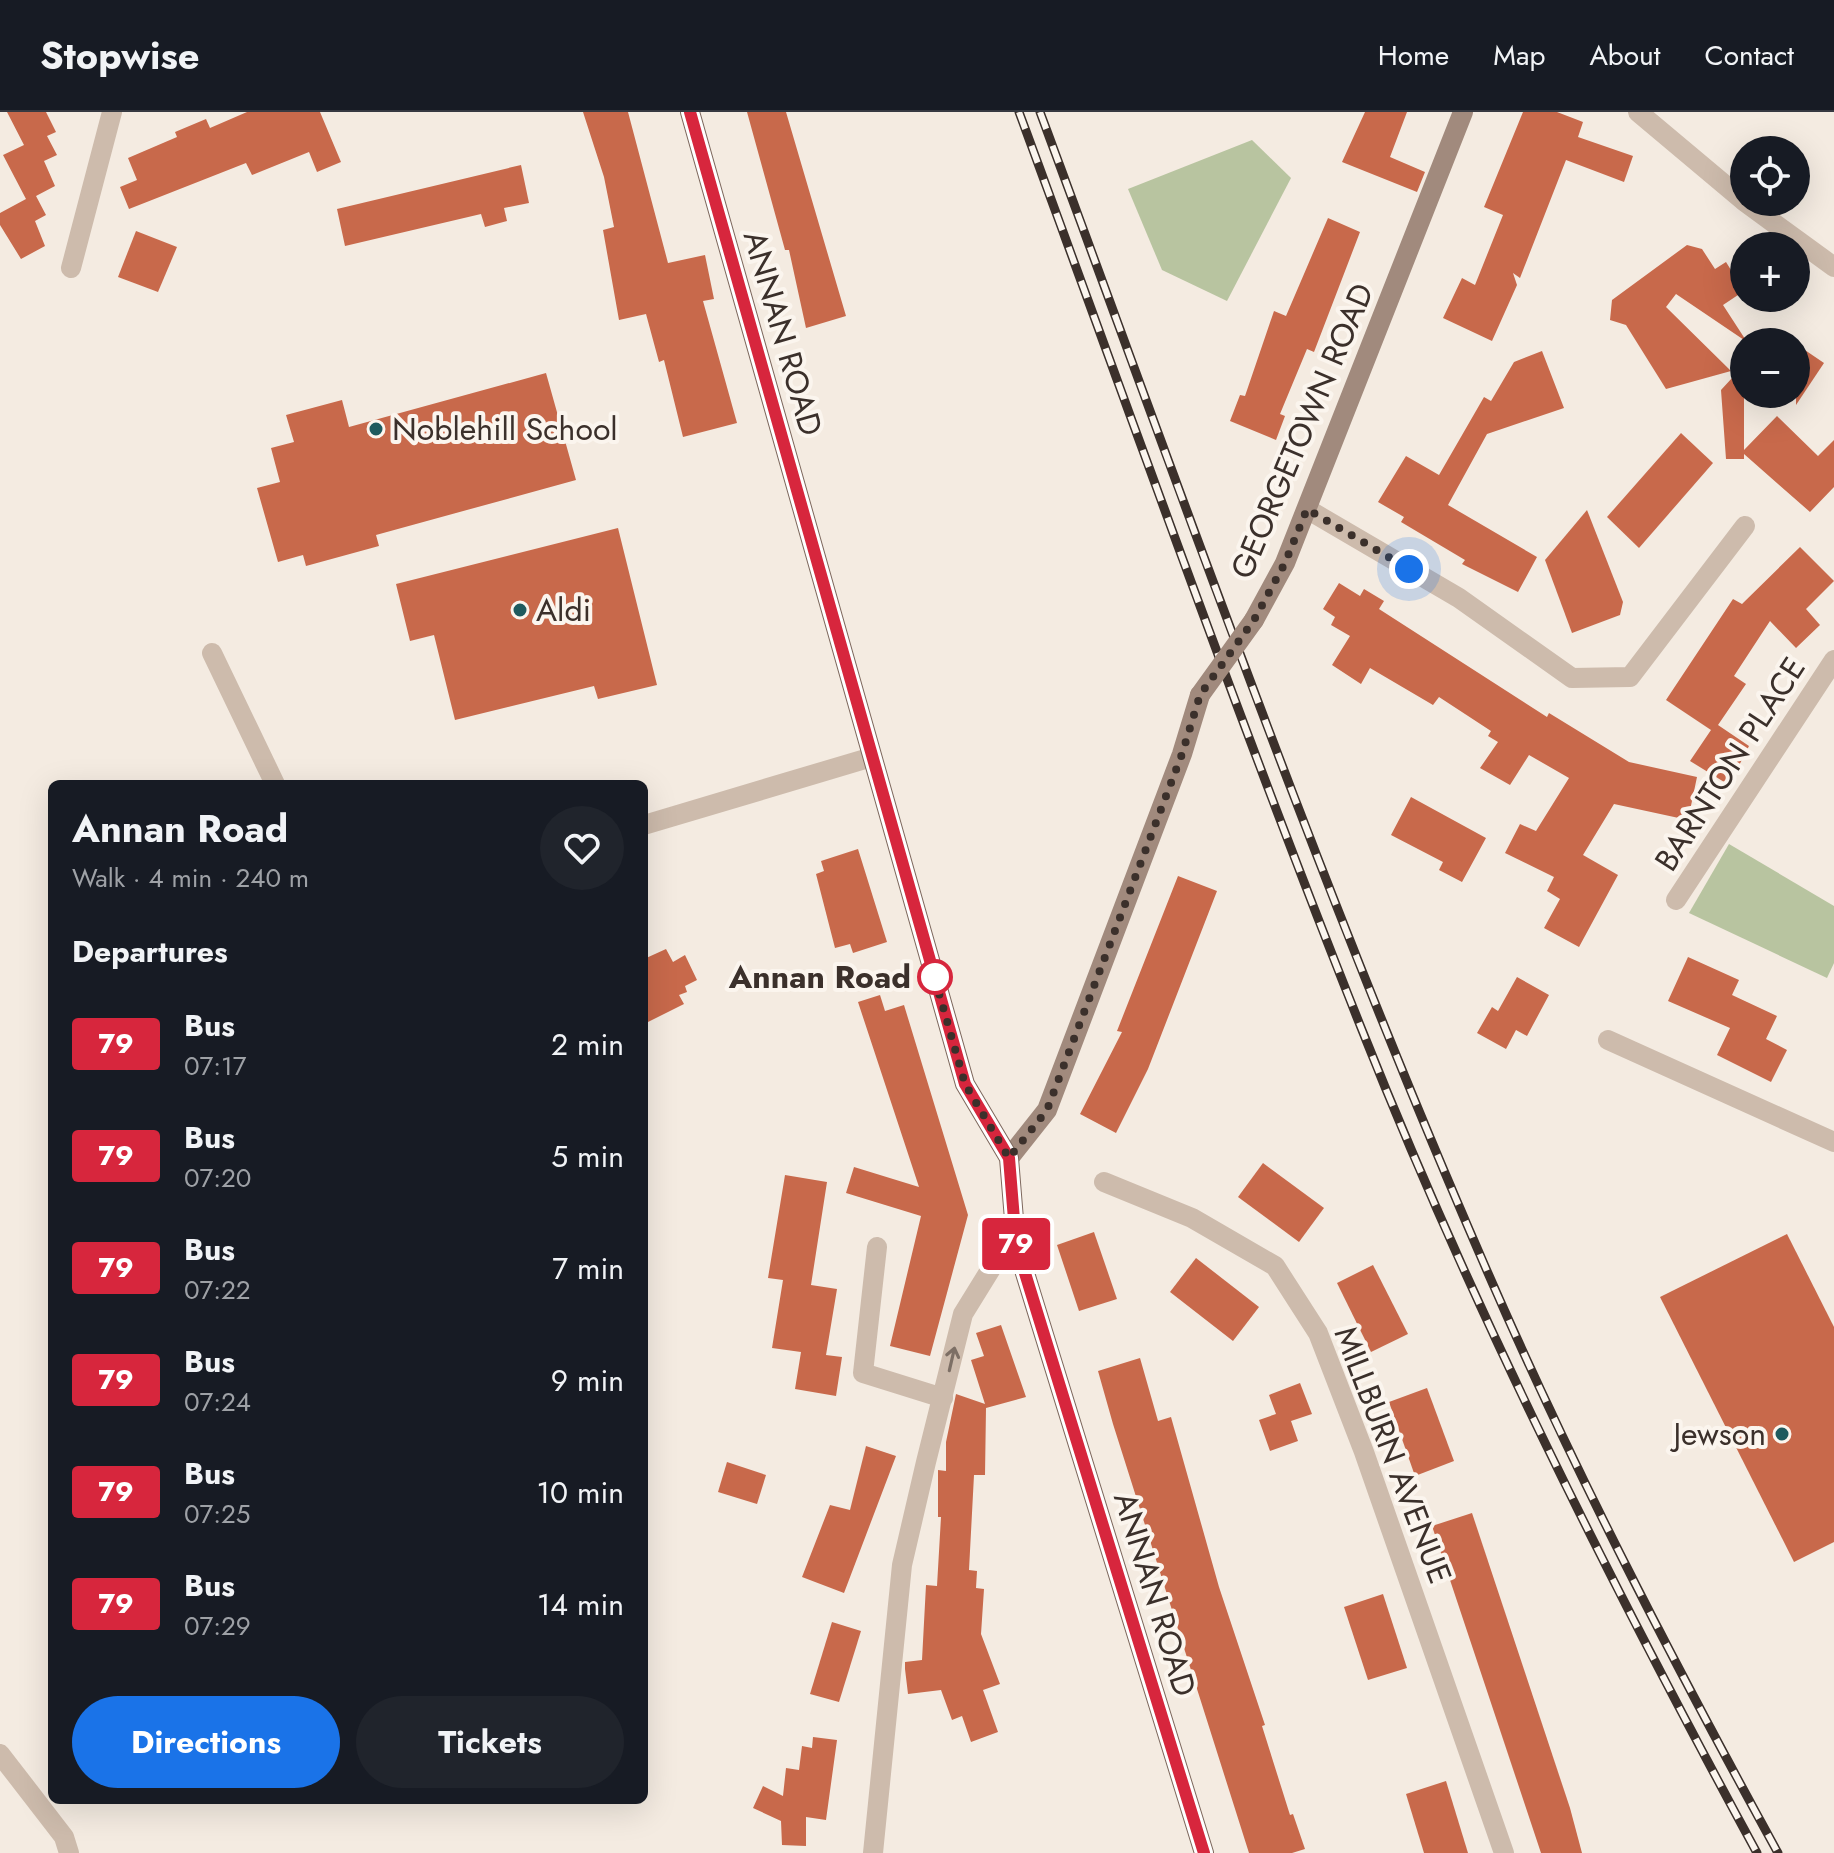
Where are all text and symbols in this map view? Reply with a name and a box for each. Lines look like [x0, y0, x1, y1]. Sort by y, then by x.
text: Stopwise [40, 28, 200, 83]
text: Home [1378, 35, 1449, 76]
text: Map [1493, 35, 1545, 76]
text: About [1589, 35, 1661, 76]
text: Contact [1705, 35, 1794, 76]
map controls [1730, 136, 1810, 408]
button: locate [1730, 136, 1810, 216]
street label: ANNAN ROAD [732, 225, 834, 441]
button: + [1730, 232, 1810, 312]
street label: GEORGETOWN ROAD [1219, 276, 1385, 586]
button: − [1730, 328, 1810, 408]
place label: Noblehill School [392, 406, 618, 452]
marker: Noblehill School [367, 420, 385, 438]
your location [1389, 549, 1429, 589]
place label: Aldi [536, 587, 591, 633]
marker: Aldi [511, 601, 529, 619]
street label: BARNTON PLACE [1644, 648, 1816, 880]
text: Annan Road [72, 801, 288, 856]
button: heart [540, 806, 624, 890]
text: Walk · 4 min · 240 m [72, 859, 309, 897]
text: Departures [72, 930, 228, 973]
place label: Annan Road [728, 954, 911, 1000]
marker: Annan Road [918, 960, 952, 994]
text: Bus [184, 1004, 235, 1047]
text: 79 [98, 1023, 134, 1064]
text: 2 min [551, 1023, 624, 1066]
text: 07:17 [184, 1047, 246, 1085]
text: Bus [184, 1116, 235, 1159]
text: 79 [98, 1135, 134, 1176]
text: 5 min [551, 1135, 624, 1178]
text: 07:20 [184, 1159, 251, 1197]
line badge: 79 [980, 1218, 1052, 1270]
text: 79 [998, 1223, 1034, 1264]
text: Bus [184, 1228, 235, 1271]
text: 79 [98, 1247, 134, 1288]
text: 7 min [552, 1247, 624, 1290]
text: 07:22 [184, 1271, 251, 1309]
street label: MILLBURN AVENUE [1323, 1320, 1463, 1590]
text: Bus [184, 1340, 235, 1383]
one-way arrow [945, 1347, 960, 1373]
text: 79 [98, 1359, 134, 1400]
text: 9 min [551, 1359, 624, 1402]
text: 07:24 [184, 1383, 251, 1421]
place label: Jewson [1669, 1411, 1766, 1457]
marker: Jewson [1773, 1425, 1791, 1443]
text: Bus [184, 1452, 235, 1495]
text: 79 [98, 1471, 134, 1512]
text: 10 min [537, 1471, 624, 1514]
street label: ANNAN ROAD [1102, 1486, 1208, 1702]
text: 07:25 [184, 1495, 251, 1533]
text: Bus [184, 1564, 235, 1607]
text: 79 [98, 1583, 134, 1624]
text: 14 min [537, 1583, 624, 1626]
text: 07:29 [184, 1607, 251, 1645]
button: Directions [72, 1696, 340, 1788]
button: Tickets [356, 1696, 624, 1788]

